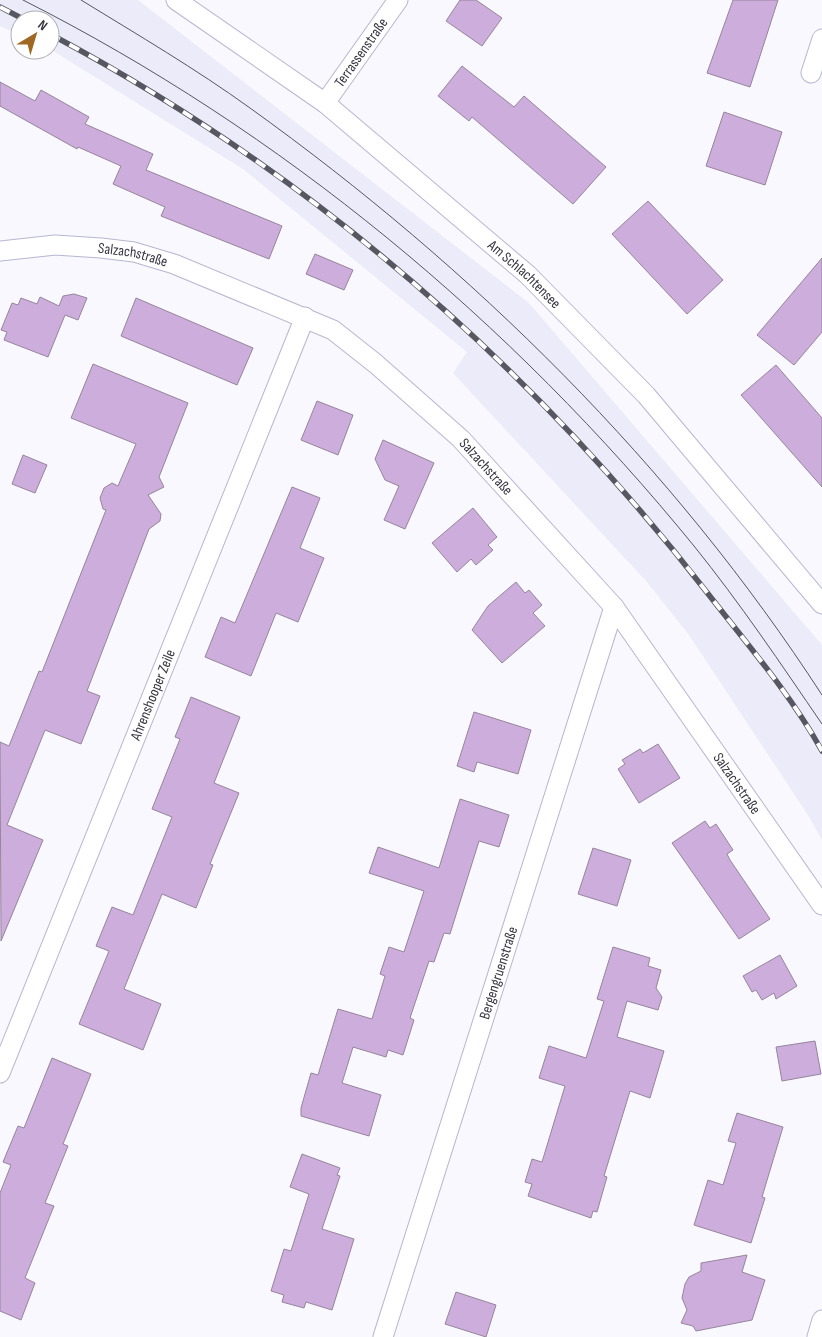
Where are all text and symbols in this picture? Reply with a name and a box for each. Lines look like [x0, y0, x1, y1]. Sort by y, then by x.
north arrow [10, 10, 60, 60]
street label: Terrassenstraße [330, 14, 392, 91]
text: N [35, 16, 51, 34]
street label: Am Schlachtensee [483, 235, 565, 313]
street label: Salzachstraße [97, 238, 170, 271]
street label: Salzachstraße [455, 434, 517, 499]
street label: Ahrenshooper Zeile [125, 646, 179, 744]
street label: Salzachstraße [709, 749, 765, 818]
street label: Bergengruenstraße [475, 924, 522, 1022]

